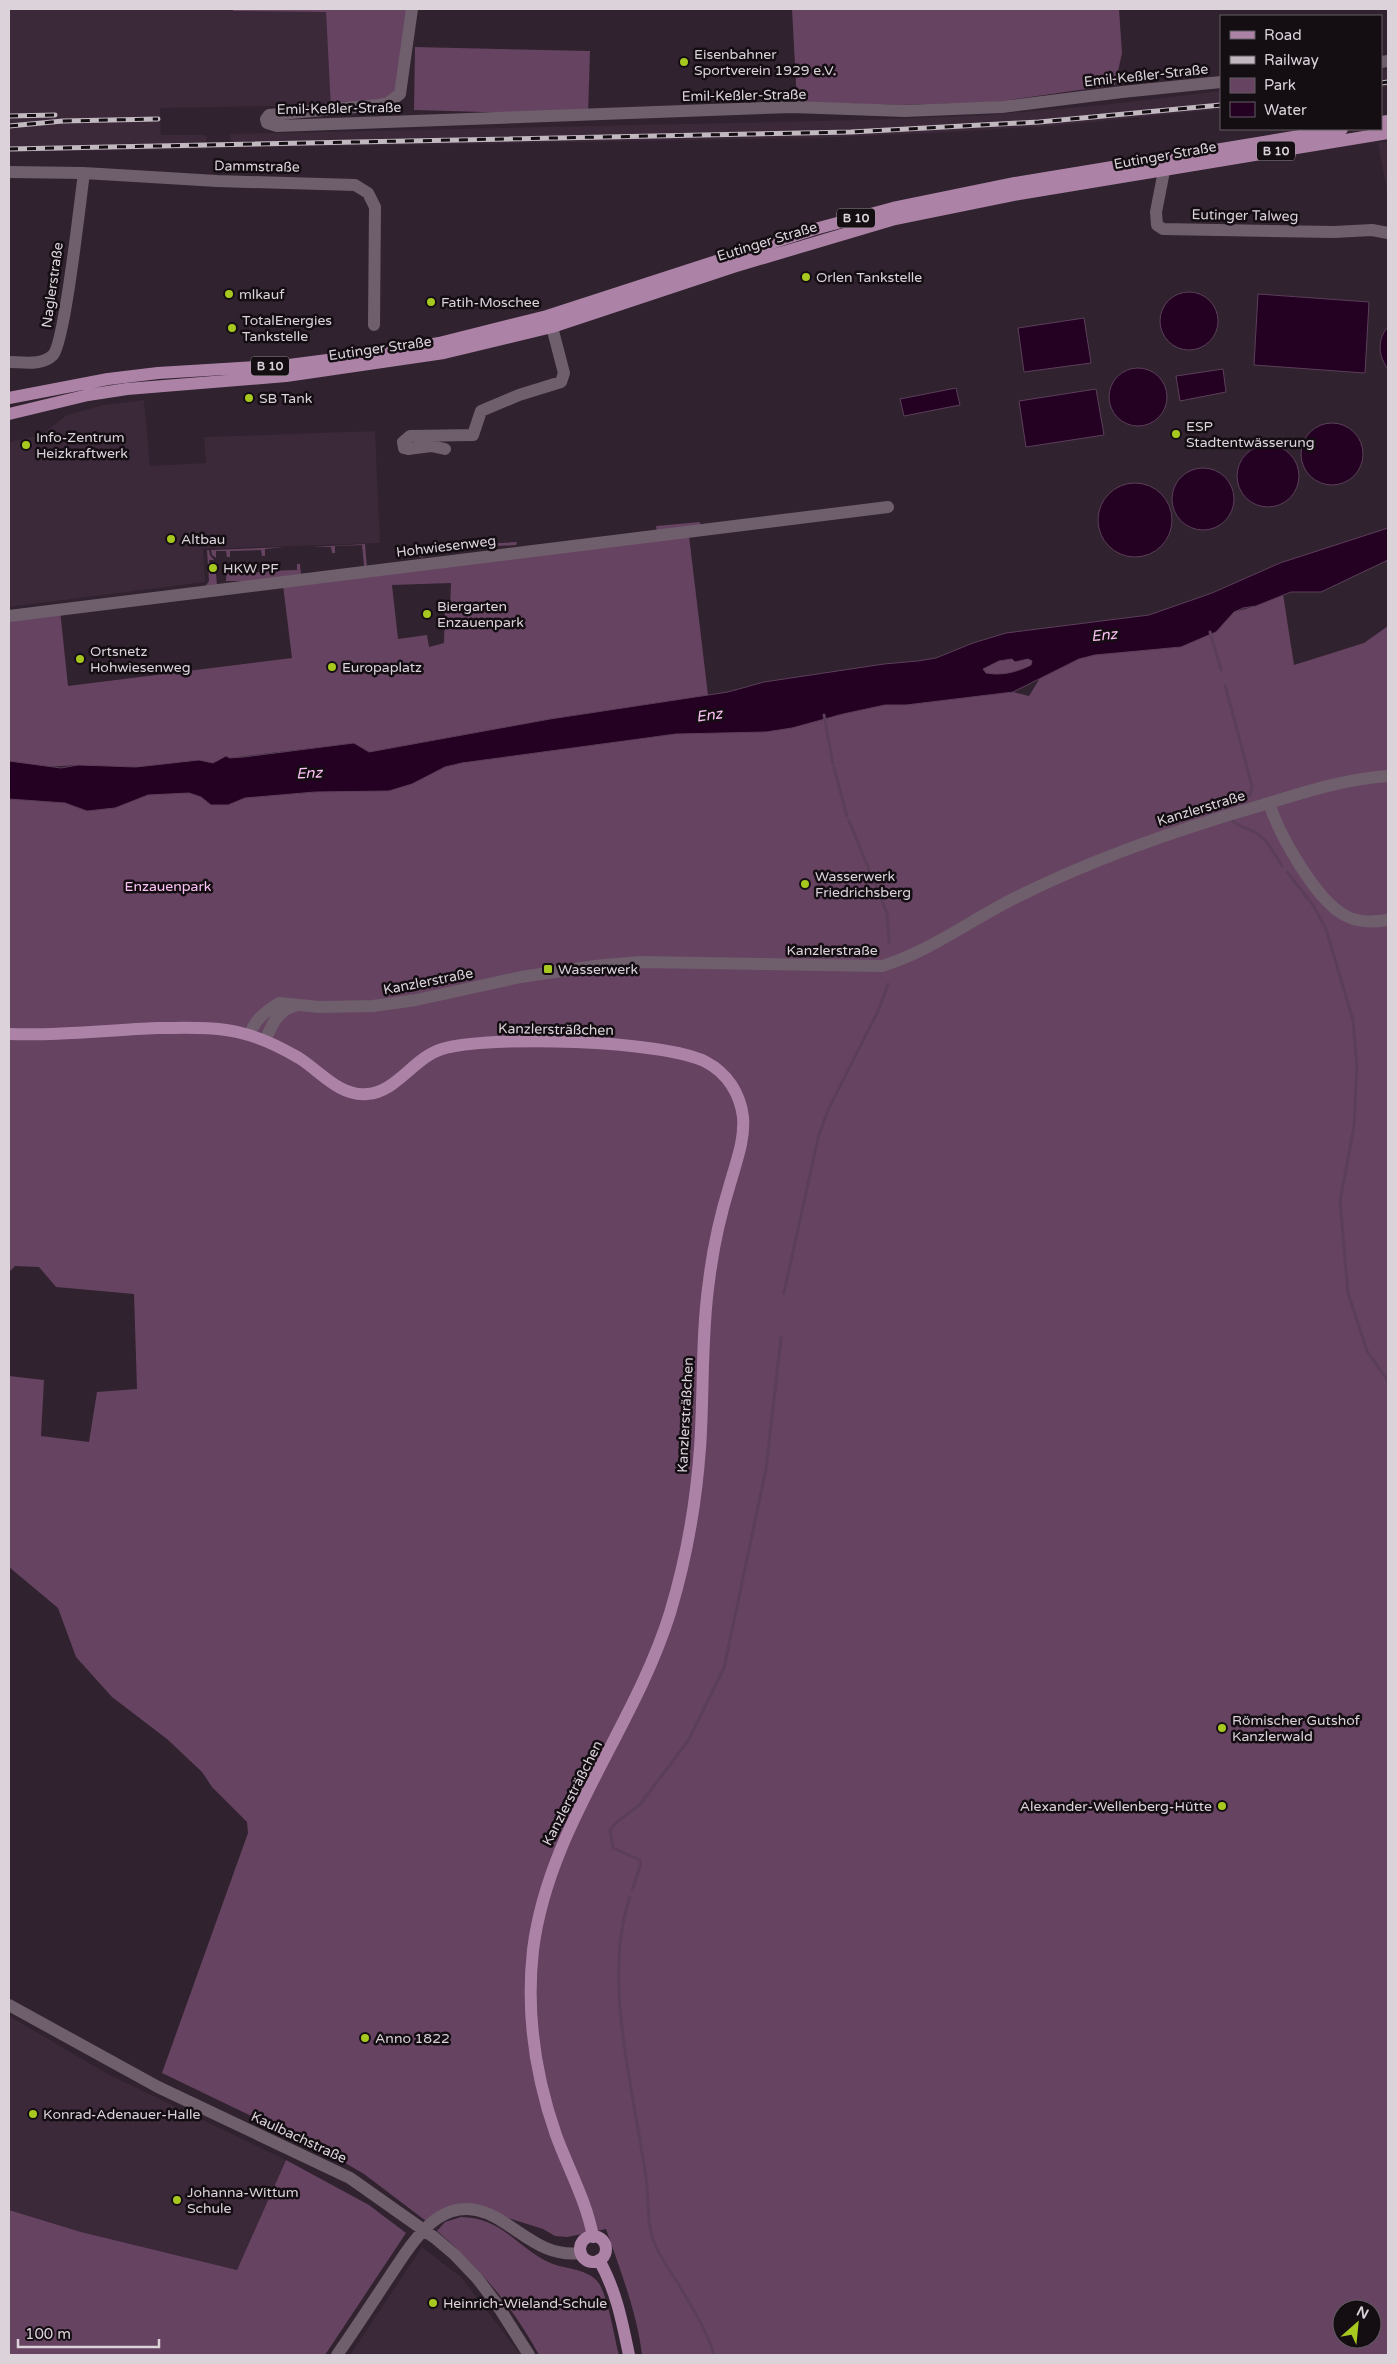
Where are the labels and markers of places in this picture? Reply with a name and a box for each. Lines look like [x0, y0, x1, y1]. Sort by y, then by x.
place label: Eisenbahner Sportverein 1929 e.V. [694, 46, 836, 79]
marker: Eisenbahner Sportverein 1929 e.V. [678, 56, 690, 68]
place label: Orlen Tankstelle [816, 269, 922, 286]
marker: Orlen Tankstelle [800, 271, 812, 283]
place label: mlkauf [239, 286, 285, 303]
marker: mlkauf [223, 288, 235, 300]
place label: Fatih-Moschee [441, 294, 540, 311]
marker: Fatih-Moschee [425, 296, 437, 308]
place label: TotalEnergies Tankstelle [242, 312, 332, 345]
marker: TotalEnergies Tankstelle [226, 322, 238, 334]
place label: SB Tank [259, 390, 313, 407]
marker: SB Tank [243, 392, 255, 404]
place label: ESP Stadtentwässerung [1186, 418, 1315, 451]
marker: ESP Stadtentwässerung [1170, 428, 1182, 440]
place label: Info-Zentrum Heizkraftwerk [36, 429, 128, 462]
marker: Info-Zentrum Heizkraftwerk [20, 439, 32, 451]
place label: Altbau [181, 531, 225, 548]
marker: Altbau [165, 533, 177, 545]
place label: HKW PF [223, 560, 279, 577]
marker: HKW PF [207, 562, 219, 574]
place label: Biergarten Enzauenpark [437, 598, 524, 631]
marker: Biergarten Enzauenpark [421, 608, 433, 620]
place label: Ortsnetz Hohwiesenweg [90, 643, 191, 676]
marker: Ortsnetz Hohwiesenweg [74, 653, 86, 665]
place label: Europaplatz [342, 659, 422, 676]
marker: Europaplatz [326, 661, 338, 673]
place label: Wasserwerk Friedrichsberg [815, 868, 911, 901]
marker: Wasserwerk Friedrichsberg [799, 878, 811, 890]
place label: Wasserwerk [558, 961, 638, 978]
marker: Wasserwerk [542, 963, 554, 975]
place label: Römischer Gutshof Kanzlerwald [1232, 1712, 1361, 1745]
marker: Römischer Gutshof Kanzlerwald [1216, 1722, 1228, 1734]
place label: Alexander-Wellenberg-Hütte [1020, 1798, 1212, 1815]
marker: Alexander-Wellenberg-Hütte [1216, 1800, 1228, 1812]
place label: Anno 1822 [375, 2030, 450, 2047]
marker: Anno 1822 [359, 2032, 371, 2044]
place label: Konrad-Adenauer-Halle [43, 2106, 200, 2123]
marker: Konrad-Adenauer-Halle [27, 2108, 39, 2120]
place label: Johanna-Wittum Schule [187, 2184, 299, 2217]
marker: Johanna-Wittum Schule [171, 2194, 183, 2206]
place label: Heinrich-Wieland-Schule [443, 2295, 607, 2312]
marker: Heinrich-Wieland-Schule [427, 2297, 439, 2309]

